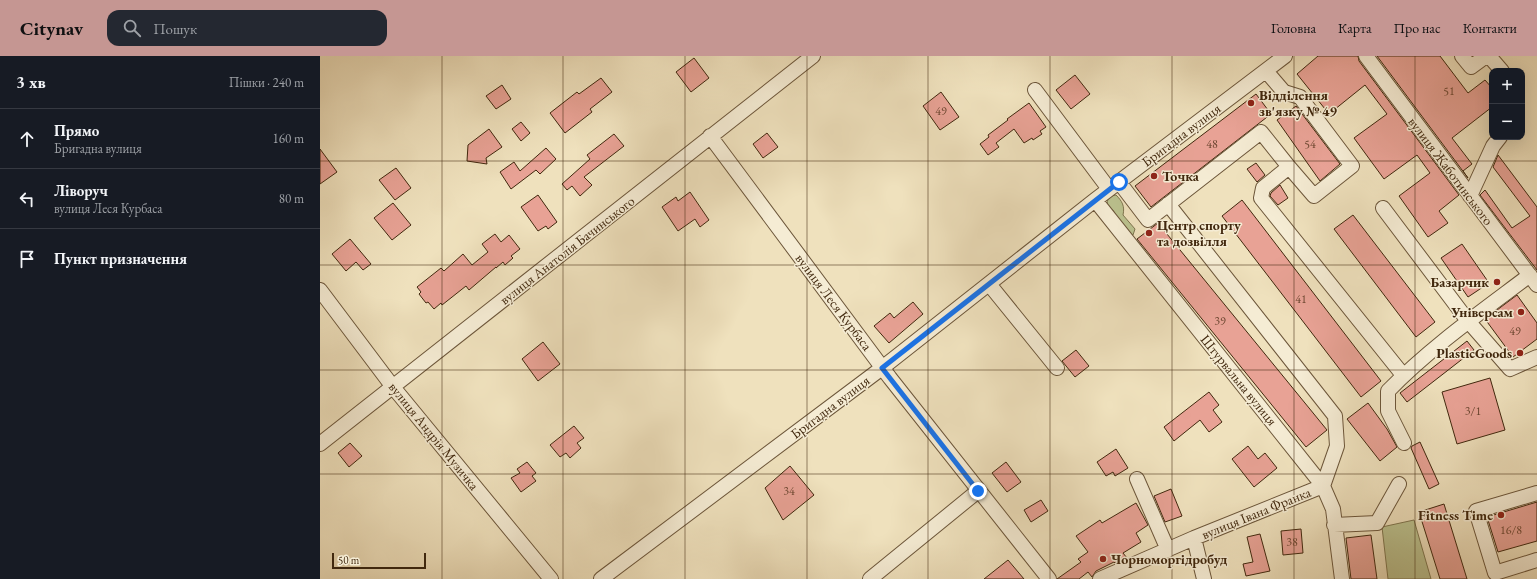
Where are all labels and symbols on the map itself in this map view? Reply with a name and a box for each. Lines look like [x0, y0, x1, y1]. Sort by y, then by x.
house number: 51 [1443, 83, 1455, 99]
place label: Відділення зв'язку № 49 [1259, 86, 1337, 120]
marker: Відділення зв'язку № 49 [1246, 98, 1256, 108]
street label: Бригадна вулиця [1138, 99, 1224, 171]
house number: 49 [935, 103, 947, 119]
street label: вулиця Жаботинського [1404, 113, 1498, 229]
house number: 48 [1206, 136, 1218, 152]
house number: 54 [1304, 136, 1316, 152]
place label: Точка [1162, 167, 1200, 185]
marker: Точка [1149, 171, 1159, 181]
route start [1110, 173, 1128, 191]
street label: вулиця Анатолія Бачинського [496, 192, 638, 308]
place label: Центр спорту та дозвілля [1157, 216, 1241, 250]
marker: Центр спорту та дозвілля [1144, 228, 1154, 238]
street label: вулиця Леся Курбаса [792, 250, 877, 354]
place label: Базарчик [1430, 273, 1489, 291]
marker: Базарчик [1492, 277, 1502, 287]
house number: 41 [1295, 291, 1307, 307]
place label: Універсам [1450, 303, 1514, 321]
marker: Універсам [1516, 307, 1526, 317]
house number: 39 [1214, 313, 1226, 329]
house number: 49 [1509, 323, 1521, 339]
street label: Штурвальна вулиця [1197, 331, 1281, 429]
place label: PlasticGoods [1436, 344, 1512, 362]
marker: PlasticGoods [1515, 348, 1525, 358]
street label: Бригадна вулиця [787, 371, 873, 443]
street label: вулиця Андрія Музичка [385, 378, 483, 494]
house number: 3/1 [1465, 403, 1481, 419]
route end [969, 482, 987, 500]
house number: 34 [783, 483, 795, 499]
street label: вулиця Івана Франка [1199, 483, 1314, 543]
place label: Fitness Time [1418, 506, 1493, 524]
marker: Fitness Time [1496, 510, 1506, 520]
house number: 16/8 [1500, 522, 1522, 538]
house number: 38 [1286, 534, 1298, 550]
place label: Чорноморгідробуд [1111, 550, 1228, 568]
scale bar [332, 551, 426, 570]
marker: Чорноморгідробуд [1098, 554, 1108, 564]

